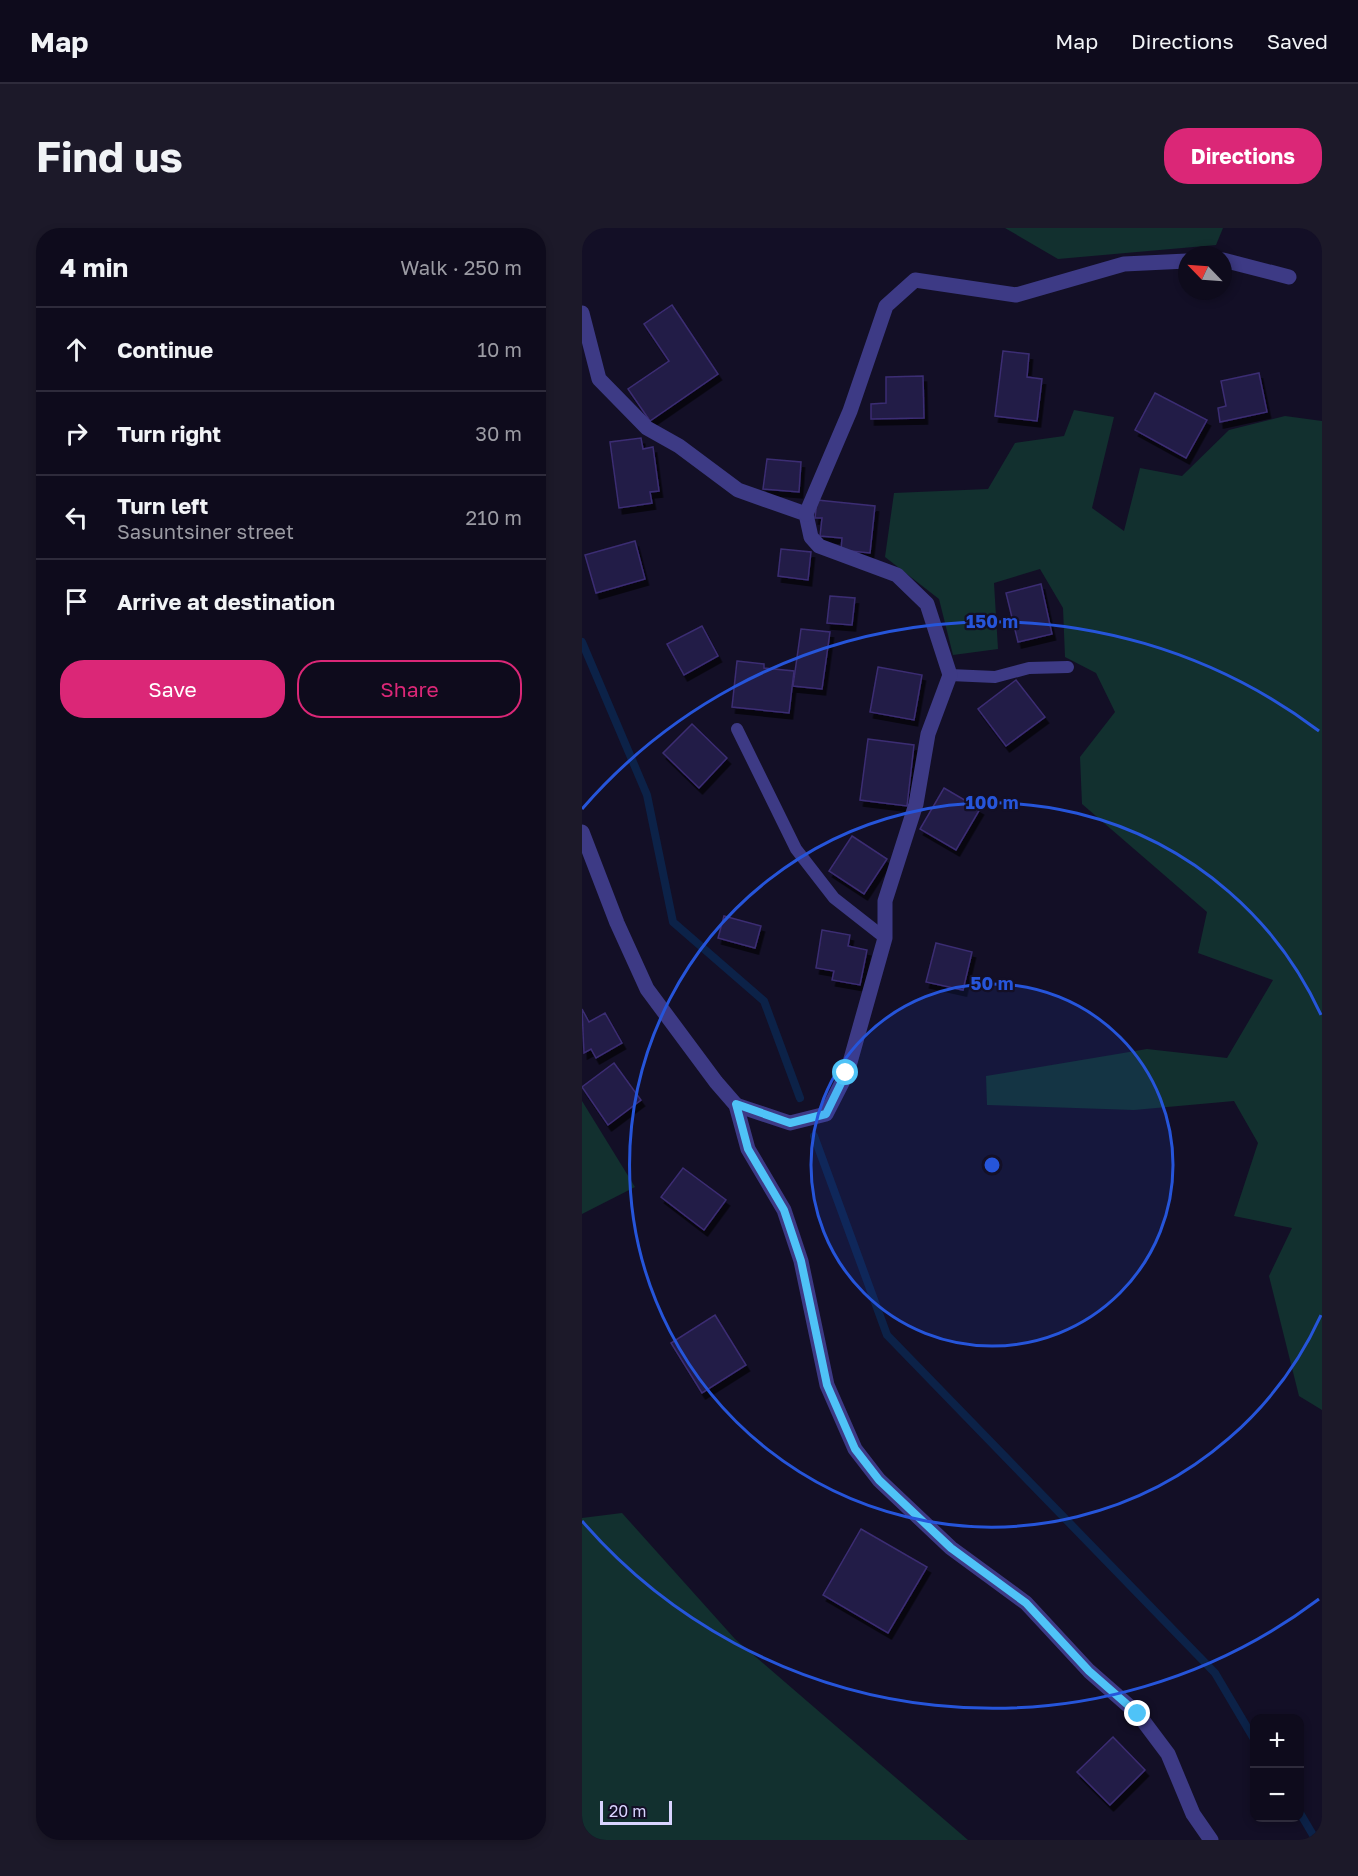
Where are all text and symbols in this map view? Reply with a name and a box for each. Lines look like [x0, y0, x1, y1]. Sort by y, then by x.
text: Map [30, 25, 88, 58]
text: Map [1055, 28, 1098, 54]
text: Directions [1131, 28, 1234, 54]
text: Saved [1267, 28, 1328, 54]
button: Directions [1164, 128, 1322, 184]
text: Find us [36, 131, 183, 181]
north arrow [1178, 246, 1232, 300]
text: 4 min [60, 252, 128, 283]
text: Walk · 250 m [400, 255, 522, 279]
icon: ahead [60, 333, 93, 366]
text: Continue [117, 336, 213, 363]
text: 10 m [477, 337, 522, 361]
icon: right [60, 417, 93, 450]
text: Turn right [117, 420, 221, 447]
text: 30 m [475, 421, 522, 445]
text: Turn left [117, 492, 208, 519]
icon: left [60, 501, 93, 534]
text: 210 m [466, 505, 522, 529]
text: Sasuntsiner street [117, 519, 294, 543]
icon: arrive [60, 585, 93, 618]
text: Arrive at destination [117, 588, 335, 615]
text: 150 m [966, 610, 1018, 632]
button: Save [60, 660, 285, 718]
button: Share [297, 660, 522, 718]
text: 100 m [966, 791, 1018, 813]
text: 50 m [971, 972, 1013, 994]
route start [832, 1059, 858, 1085]
centre of rings [982, 1155, 1002, 1175]
route end [1124, 1700, 1150, 1726]
map controls [1250, 1714, 1304, 1822]
button: + [1250, 1714, 1304, 1768]
button: − [1250, 1768, 1304, 1822]
scale bar [600, 1798, 672, 1826]
text: 20 m [609, 1801, 646, 1821]

